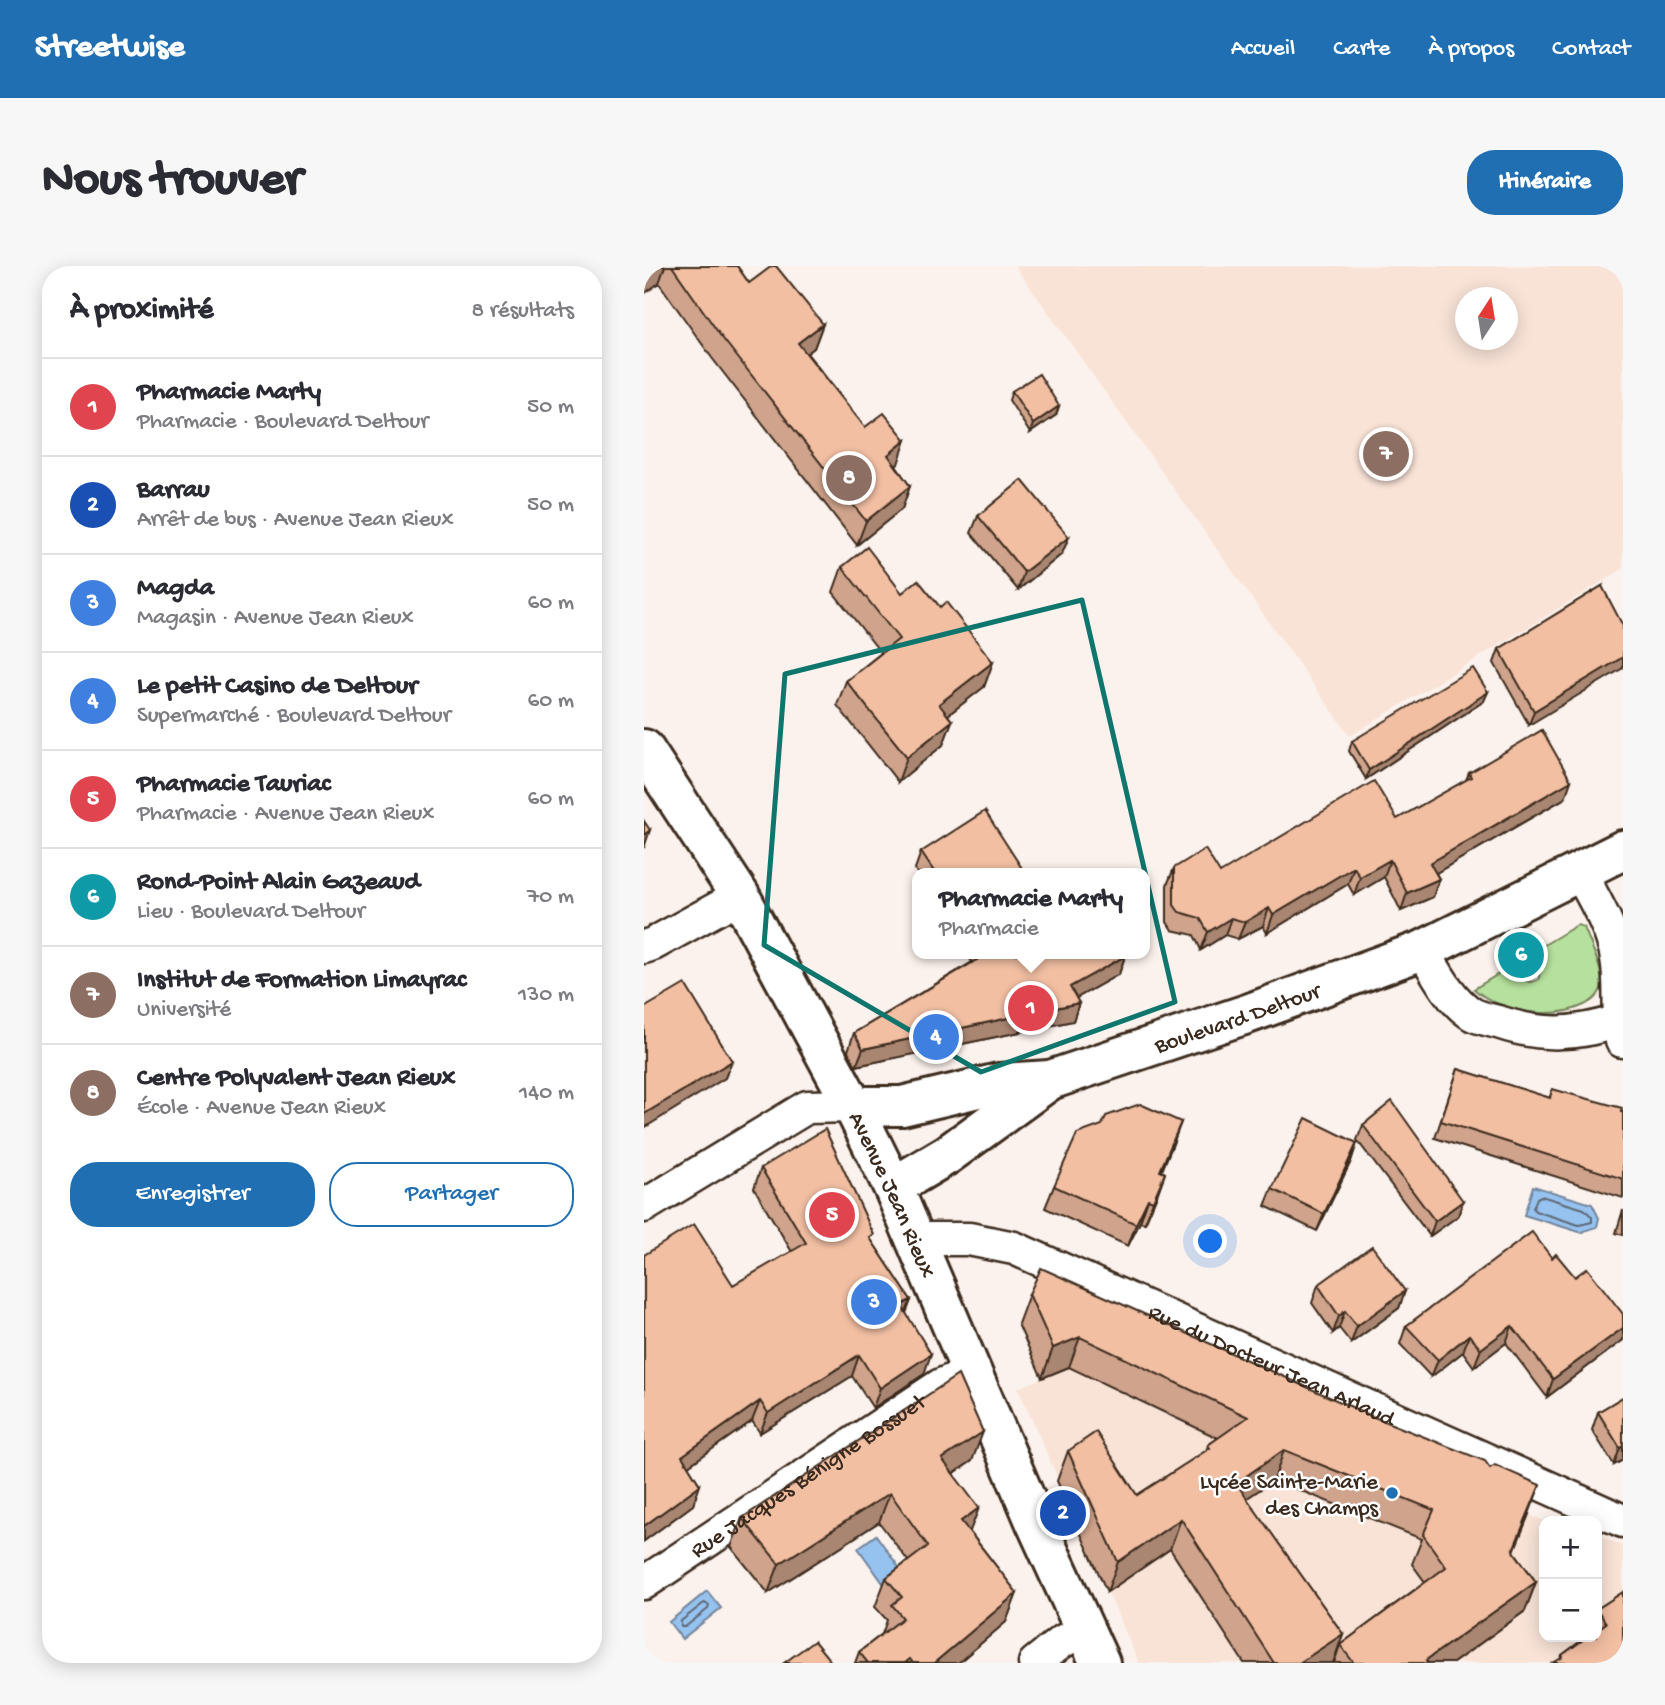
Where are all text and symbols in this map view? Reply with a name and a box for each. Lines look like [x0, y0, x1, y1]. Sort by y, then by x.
text: Streetwise [35, 30, 185, 68]
text: Accueil [1231, 35, 1295, 64]
text: Carte [1333, 35, 1390, 64]
text: À propos [1428, 35, 1514, 64]
text: Contact [1552, 35, 1630, 64]
button: Itinéraire [1467, 150, 1623, 215]
text: Nous trouver [42, 153, 302, 211]
north arrow [1455, 287, 1518, 350]
text: À proximité [70, 294, 214, 329]
text: 8 résultats [472, 298, 574, 325]
text: Pharmacie Marty [137, 378, 321, 409]
text: 1 [88, 394, 98, 421]
text: 50 m [527, 394, 574, 421]
text: Pharmacie · Boulevard Deltour [137, 409, 428, 436]
pin: 7 [1363, 428, 1409, 480]
pin: 8 [826, 452, 872, 504]
text: Barrau [137, 476, 210, 507]
text: 2 [87, 492, 99, 519]
text: 50 m [527, 492, 574, 519]
text: Arrêt de bus · Avenue Jean Rieux [137, 507, 453, 534]
text: Magda [137, 574, 214, 605]
text: 3 [87, 590, 99, 617]
text: 60 m [528, 590, 574, 617]
text: Magasin · Avenue Jean Rieux [137, 605, 414, 632]
text: Le petit Casino de Deltour [137, 672, 418, 703]
text: 4 [88, 688, 98, 715]
text: 60 m [528, 688, 574, 715]
text: Supermarché · Boulevard Deltour [137, 703, 451, 730]
text: Pharmacie Tauriac [137, 770, 331, 801]
text: 5 [87, 786, 99, 813]
text: 60 m [528, 786, 574, 813]
text: Pharmacie · Avenue Jean Rieux [137, 801, 434, 828]
text: Rond-Point Alain Gazeaud [137, 868, 420, 899]
popup [912, 868, 1150, 959]
text: 6 [87, 884, 99, 911]
text: 70 m [527, 884, 574, 911]
text: Pharmacie Marty [939, 885, 1123, 916]
text: Lieu · Boulevard Deltour [137, 899, 365, 926]
text: Pharmacie [939, 916, 1039, 943]
pin: 6 [1498, 929, 1544, 981]
text: Institut de Formation Limayrac [137, 966, 466, 997]
street label: Boulevard Deltour [1151, 978, 1326, 1061]
text: 7 [87, 982, 99, 1009]
text: 130 m [518, 982, 574, 1009]
pin: 1 [1008, 982, 1054, 1034]
text: Université [137, 997, 231, 1024]
pin: 4 [913, 1011, 959, 1063]
text: Centre Polyvalent Jean Rieux [137, 1064, 455, 1095]
text: 8 [87, 1080, 99, 1107]
text: 140 m [519, 1080, 574, 1107]
text: École · Avenue Jean Rieux [137, 1095, 386, 1122]
street label: Avenue Jean Rieux [841, 1108, 940, 1282]
button: Enregistrer [70, 1162, 315, 1227]
button: Partager [329, 1162, 574, 1227]
pin: 5 [809, 1189, 855, 1241]
your location [1193, 1224, 1227, 1258]
pin: 3 [851, 1276, 897, 1328]
street label: Rue du Docteur Jean Arlaud [1143, 1300, 1400, 1435]
street label: Rue Jacques Bénigne Bossuet [686, 1388, 933, 1565]
place label: Lycée Sainte-Marie des Champs [1200, 1470, 1379, 1523]
marker: Lycée Sainte-Marie des Champs [1384, 1485, 1400, 1501]
pin: 2 [1040, 1487, 1086, 1539]
map controls [1539, 1516, 1602, 1642]
button: + [1539, 1516, 1602, 1579]
button: − [1539, 1579, 1602, 1642]

